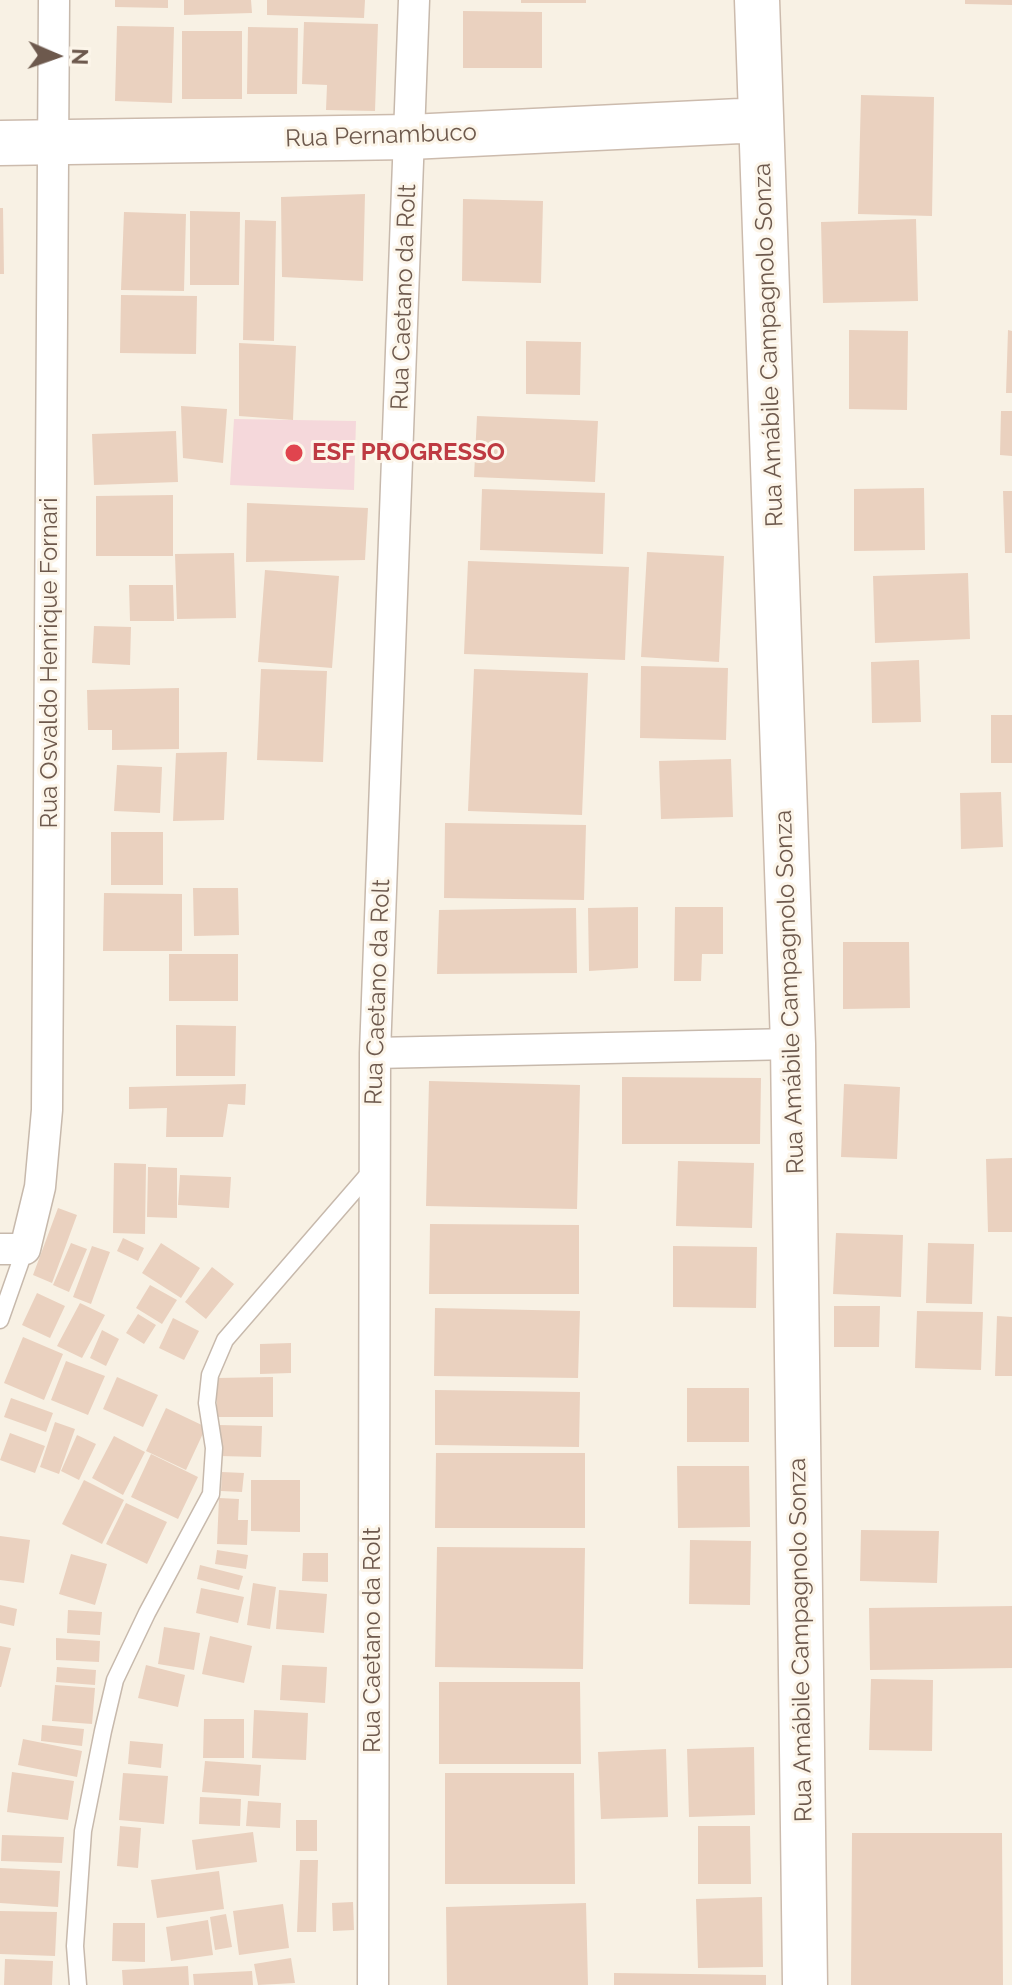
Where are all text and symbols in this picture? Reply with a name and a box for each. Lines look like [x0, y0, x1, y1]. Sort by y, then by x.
north arrow [16, 16, 96, 96]
text: N [67, 48, 93, 66]
street label: Rua Pernambuco [285, 118, 477, 154]
street label: Rua Amábile Campagnolo Sonza [748, 162, 790, 528]
street label: Rua Caetano da Rolt [386, 183, 422, 411]
place label: ESF PROGRESSO [312, 439, 505, 467]
marker: ESF PROGRESSO [283, 442, 305, 464]
street label: Rua Osvaldo Henrique Fornari [36, 497, 64, 829]
street label: Rua Amábile Campagnolo Sonza [769, 809, 811, 1175]
street label: Rua Caetano da Rolt [360, 878, 396, 1106]
street label: Rua Amábile Campagnolo Sonza [783, 1458, 819, 1822]
street label: Rua Caetano da Rolt [359, 1527, 387, 1753]

